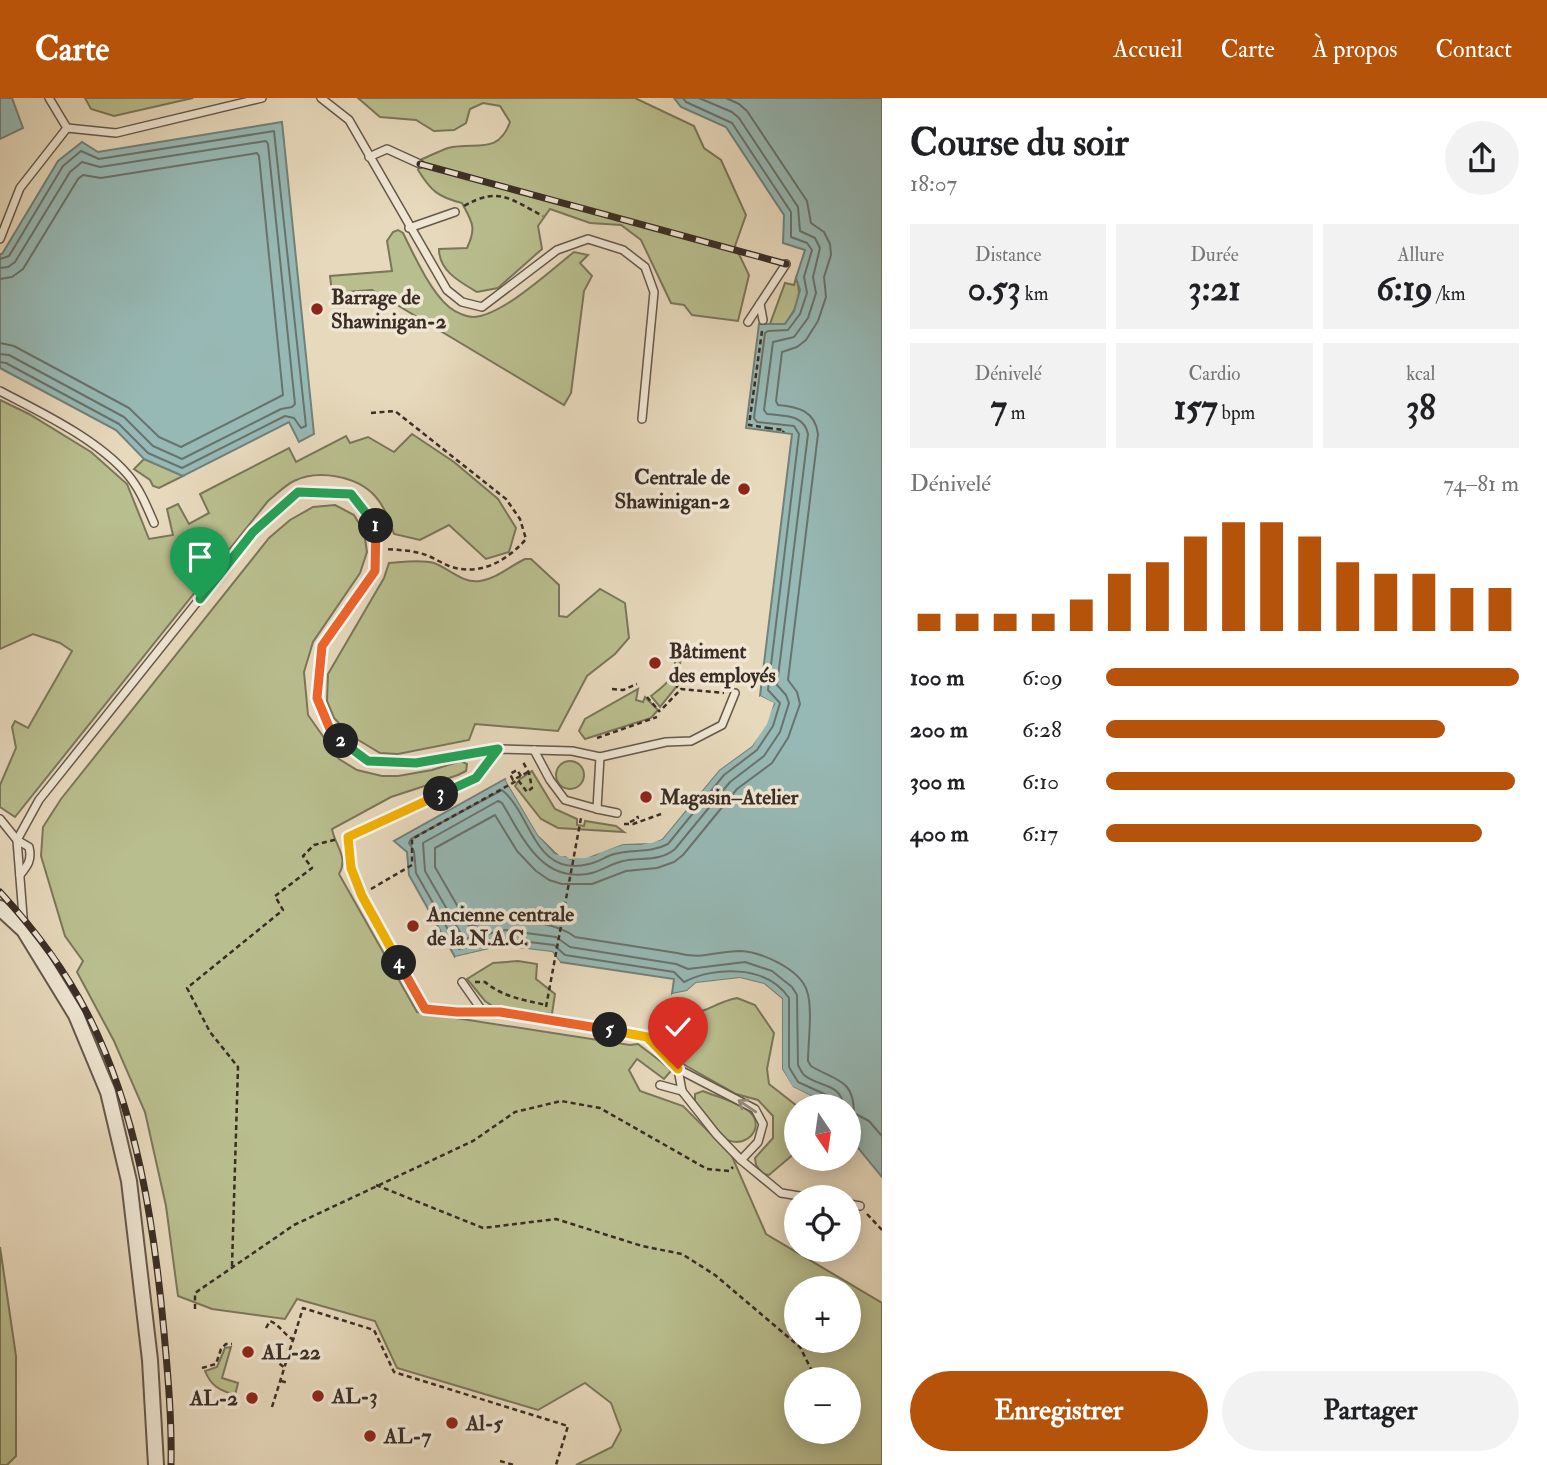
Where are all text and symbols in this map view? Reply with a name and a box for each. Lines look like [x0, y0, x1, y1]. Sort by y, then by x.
text: Carte [35, 29, 109, 70]
text: Accueil [1113, 34, 1183, 65]
text: Carte [1221, 34, 1275, 65]
text: À propos [1313, 34, 1398, 65]
text: Contact [1436, 34, 1512, 65]
text: Course du soir [910, 119, 1129, 167]
button: share [1445, 121, 1519, 195]
text: 18:07 [910, 169, 957, 198]
text: Distance [975, 243, 1041, 267]
text: Durée [1190, 243, 1239, 267]
text: Allure [1398, 243, 1444, 267]
text: 0.53 [968, 267, 1021, 311]
text: 3:21 [1188, 267, 1241, 311]
text: 6:19 [1376, 267, 1433, 311]
text: km [1021, 282, 1049, 306]
text: /km [1433, 282, 1465, 306]
place label: Barrage de Shawinigan-2 [331, 284, 447, 335]
marker: Barrage de Shawinigan-2 [309, 301, 325, 317]
text: Dénivelé [975, 362, 1042, 386]
text: Cardio [1188, 362, 1241, 386]
text: kcal [1406, 362, 1435, 386]
text: 7 [991, 386, 1007, 430]
text: 157 [1174, 386, 1218, 430]
text: 38 [1406, 386, 1436, 430]
text: m [1007, 401, 1026, 425]
text: bpm [1218, 401, 1255, 425]
place label: Centrale de Shawinigan-2 [615, 464, 730, 515]
text: Dénivelé [910, 469, 991, 498]
text: 74–81 m [1443, 469, 1519, 498]
marker: Centrale de Shawinigan-2 [736, 481, 752, 497]
pin: 1 [358, 508, 394, 544]
text: 1 [372, 513, 379, 537]
pin [170, 527, 230, 599]
icon: arrive [181, 538, 219, 576]
place label: Bâtiment des employés [669, 638, 776, 689]
marker: Bâtiment des employés [647, 655, 663, 671]
text: 100 m [910, 663, 964, 692]
text: 6:09 [1022, 663, 1063, 692]
text: 200 m [910, 715, 968, 744]
text: 6:28 [1022, 715, 1062, 744]
pin: 2 [324, 724, 358, 758]
text: 2 [336, 728, 345, 752]
text: 300 m [910, 767, 965, 796]
text: 6:10 [1022, 767, 1059, 796]
pin: 3 [424, 776, 458, 812]
text: 3 [437, 781, 444, 805]
place label: Magasin–Atelier [659, 784, 800, 811]
marker: Magasin–Atelier [638, 789, 654, 805]
text: 400 m [910, 819, 969, 848]
text: 6:17 [1022, 819, 1058, 848]
place label: Ancienne centrale de la N.A.C. [426, 901, 574, 952]
marker: Ancienne centrale de la N.A.C. [405, 918, 421, 934]
pin: 4 [382, 946, 416, 980]
text: 4 [393, 950, 404, 974]
pin [648, 997, 708, 1069]
icon: check [659, 1008, 697, 1046]
pin: 5 [592, 1012, 628, 1048]
text: 5 [605, 1017, 614, 1041]
north arrow [784, 1094, 861, 1171]
map controls [784, 1094, 861, 1444]
one-way arrow [738, 1099, 757, 1113]
button: locate [784, 1185, 861, 1262]
button: + [784, 1276, 861, 1353]
place label: AL-22 [261, 1339, 321, 1366]
marker: AL-22 [240, 1344, 256, 1360]
button: − [784, 1367, 861, 1444]
button: Enregistrer [910, 1371, 1208, 1451]
button: Partager [1222, 1371, 1519, 1451]
place label: AL-3 [331, 1383, 378, 1410]
place label: AL-2 [189, 1385, 238, 1412]
marker: AL-3 [310, 1388, 326, 1404]
marker: AL-2 [244, 1390, 260, 1406]
place label: Al-5 [465, 1410, 504, 1437]
marker: Al-5 [444, 1415, 460, 1431]
place label: AL-7 [383, 1423, 431, 1450]
marker: AL-7 [362, 1428, 378, 1444]

